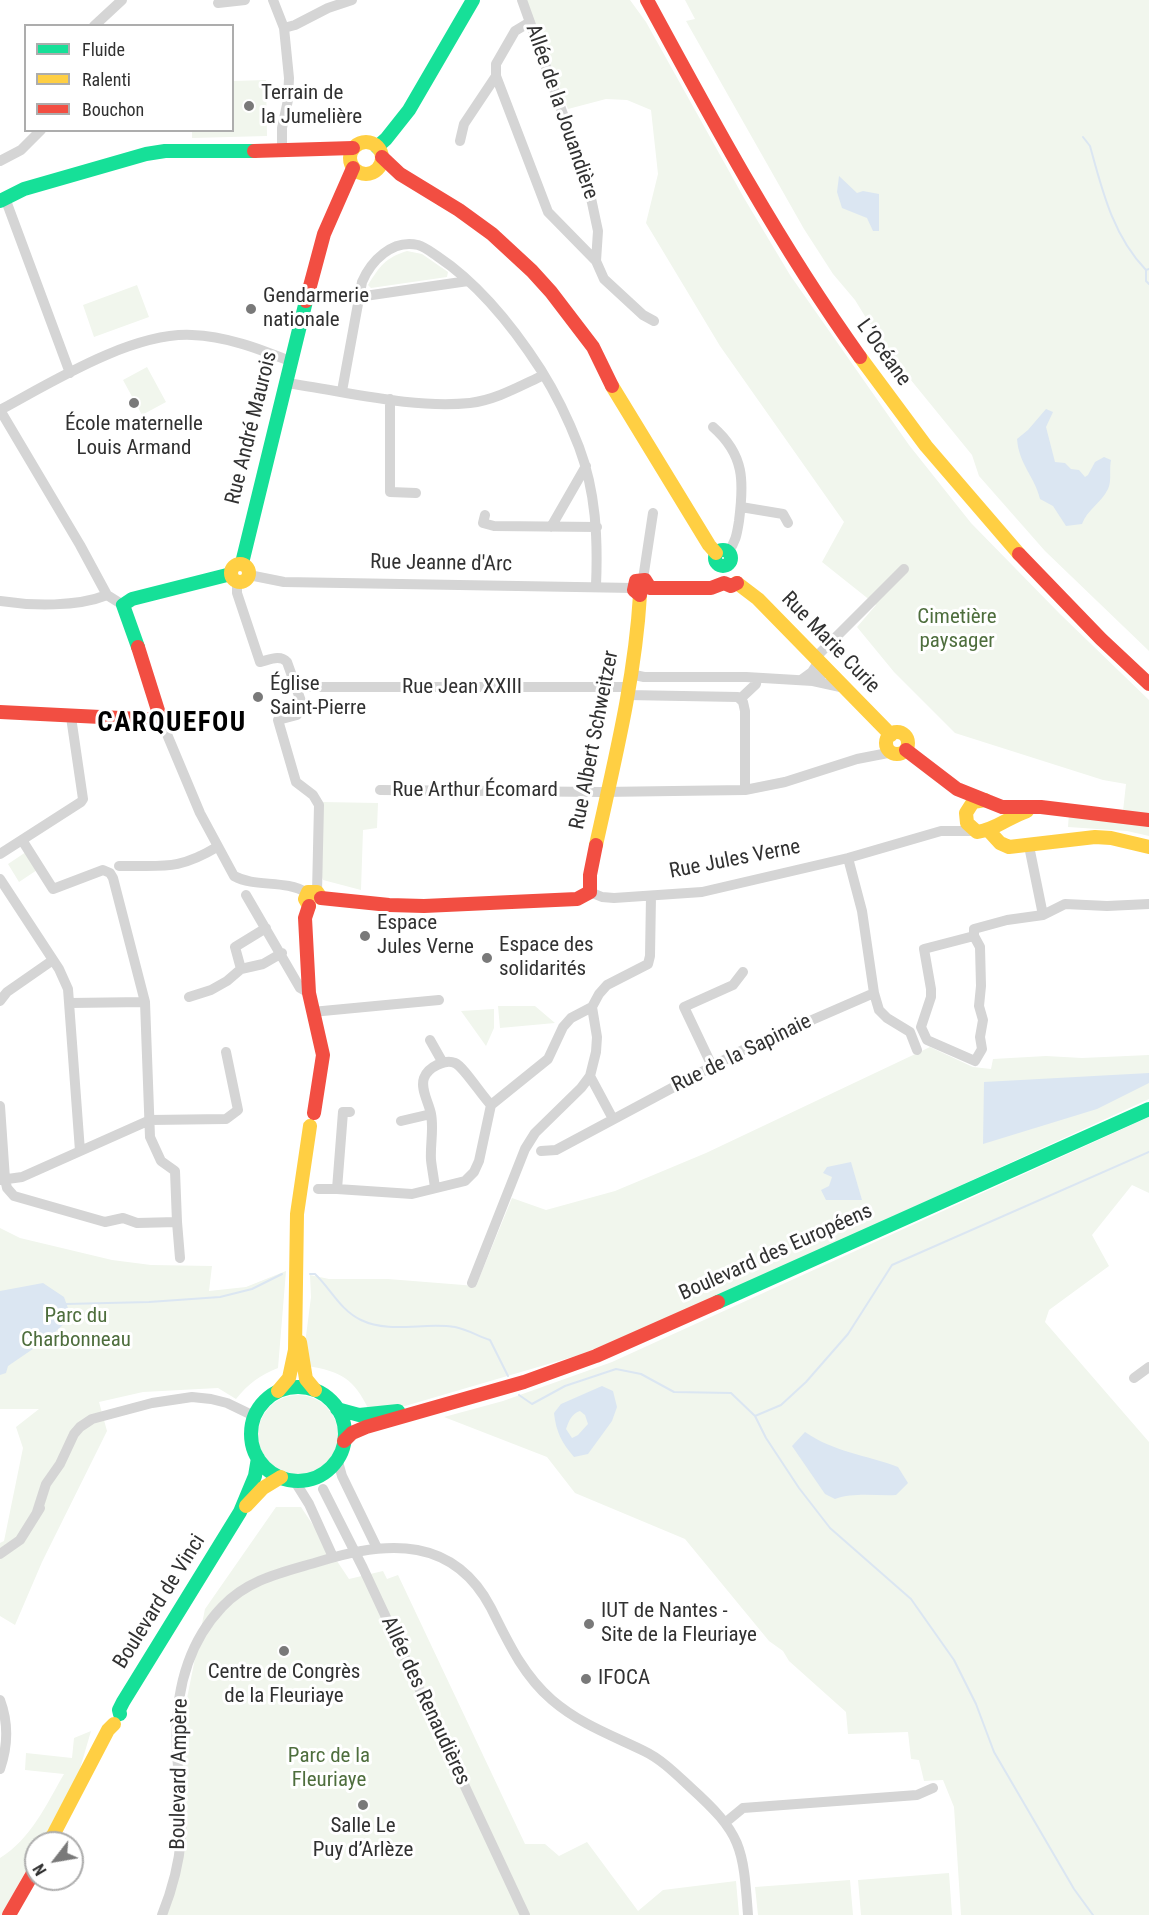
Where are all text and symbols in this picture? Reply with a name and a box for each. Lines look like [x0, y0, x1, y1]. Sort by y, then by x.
street label: Allée de la Jouandière [519, 21, 603, 203]
legend [24, 24, 234, 132]
text: Fluide [82, 39, 125, 60]
text: Ralenti [82, 69, 131, 90]
place label: Terrain de la Jumelière [261, 81, 362, 131]
text: Bouchon [82, 99, 144, 120]
marker: Terrain de la Jumelière [242, 99, 256, 113]
place label: Gendarmerie nationale [263, 284, 369, 334]
marker: Gendarmerie nationale [244, 302, 258, 316]
street label: L’Océane [850, 315, 916, 391]
street label: Rue André Maurois [221, 349, 283, 507]
marker: École maternelle Louis Armand [127, 396, 141, 410]
place label: École maternelle Louis Armand [65, 412, 203, 462]
street label: Rue Jeanne d'Arc [370, 550, 512, 578]
street label: Rue Marie Curie [775, 587, 885, 699]
park label: Cimetière paysager [917, 605, 997, 655]
street label: Rue Albert Schweitzer [565, 648, 625, 832]
place label: Église Saint-Pierre [270, 672, 366, 722]
street label: Rue Jean XXIII [402, 675, 522, 701]
marker: Église Saint-Pierre [251, 690, 265, 704]
district label: CARQUEFOU [97, 708, 247, 740]
street label: Rue Arthur Écomard [392, 778, 558, 804]
street label: Rue Jules Verne [667, 835, 803, 885]
place label: Espace Jules Verne [377, 911, 474, 961]
marker: Espace Jules Verne [358, 929, 372, 943]
place label: Espace des solidarités [499, 933, 594, 983]
marker: Espace des solidarités [480, 951, 494, 965]
street label: Rue de la Sapinaie [668, 1009, 816, 1099]
street label: Boulevard des Européens [676, 1199, 876, 1307]
park label: Parc du Charbonneau [21, 1304, 131, 1354]
street label: Boulevard de Vinci [109, 1530, 211, 1674]
place label: IUT de Nantes - Site de la Fleuriaye [601, 1599, 757, 1649]
street label: Allée des Renaudières [375, 1613, 475, 1789]
marker: IUT de Nantes - Site de la Fleuriaye [582, 1617, 596, 1631]
marker: Centre de Congrès de la Fleuriaye [277, 1644, 291, 1658]
place label: Centre de Congrès de la Fleuriaye [208, 1660, 360, 1710]
place label: IFOCA [598, 1666, 650, 1692]
marker: IFOCA [579, 1672, 593, 1686]
street label: Boulevard Ampère [166, 1698, 194, 1850]
park label: Parc de la Fleuriaye [288, 1744, 370, 1794]
marker: Salle Le Puy d’Arlèze [356, 1798, 370, 1812]
place label: Salle Le Puy d’Arlèze [313, 1814, 413, 1864]
north arrow [24, 1831, 84, 1891]
text: N [29, 1860, 51, 1879]

